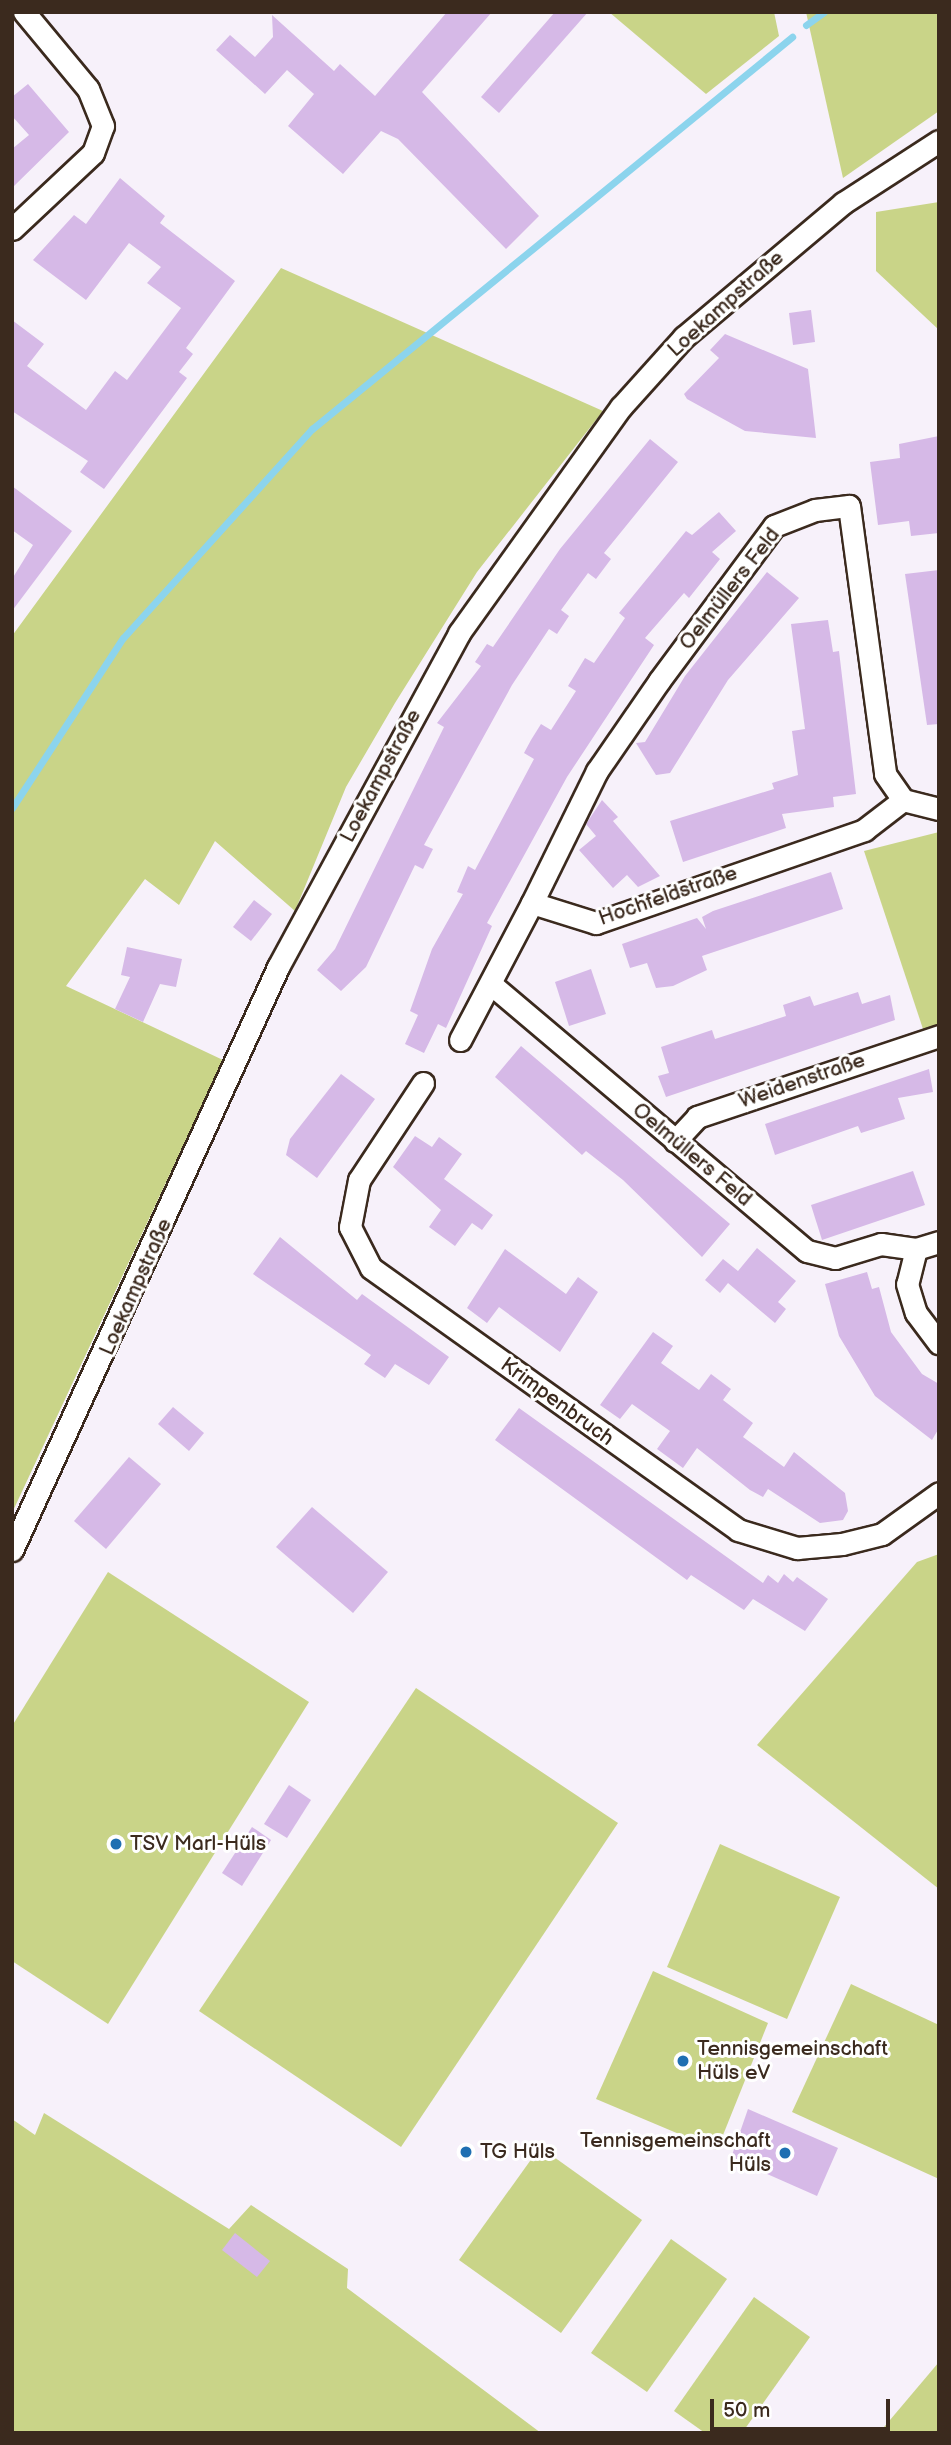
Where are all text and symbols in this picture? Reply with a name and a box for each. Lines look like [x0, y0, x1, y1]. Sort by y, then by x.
street label: Loekampstraße [663, 245, 789, 363]
street label: Oelmüllers Feld [674, 523, 786, 655]
street label: Loekampstraße [335, 705, 427, 847]
street label: Hochfeldstraße [595, 860, 741, 932]
street label: Weidenstraße [736, 1048, 868, 1114]
street label: Oelmüllers Feld [627, 1098, 757, 1212]
street label: Loekampstraße [95, 1215, 177, 1359]
street label: Krimpenbruch [495, 1352, 619, 1452]
place label: TSV Marl-Hüls [130, 1831, 266, 1857]
marker: TSV Marl-Hüls [108, 1836, 124, 1852]
place label: Tennisgemeinschaft Hüls eV [697, 2036, 888, 2086]
marker: Tennisgemeinschaft Hüls eV [675, 2053, 691, 2069]
place label: Tennisgemeinschaft Hüls [580, 2128, 771, 2178]
place label: TG Hüls [480, 2139, 555, 2165]
marker: TG Hüls [458, 2144, 474, 2160]
marker: Tennisgemeinschaft Hüls [777, 2145, 793, 2161]
scale bar [713, 2386, 893, 2430]
text: 50 m [723, 2398, 770, 2423]

